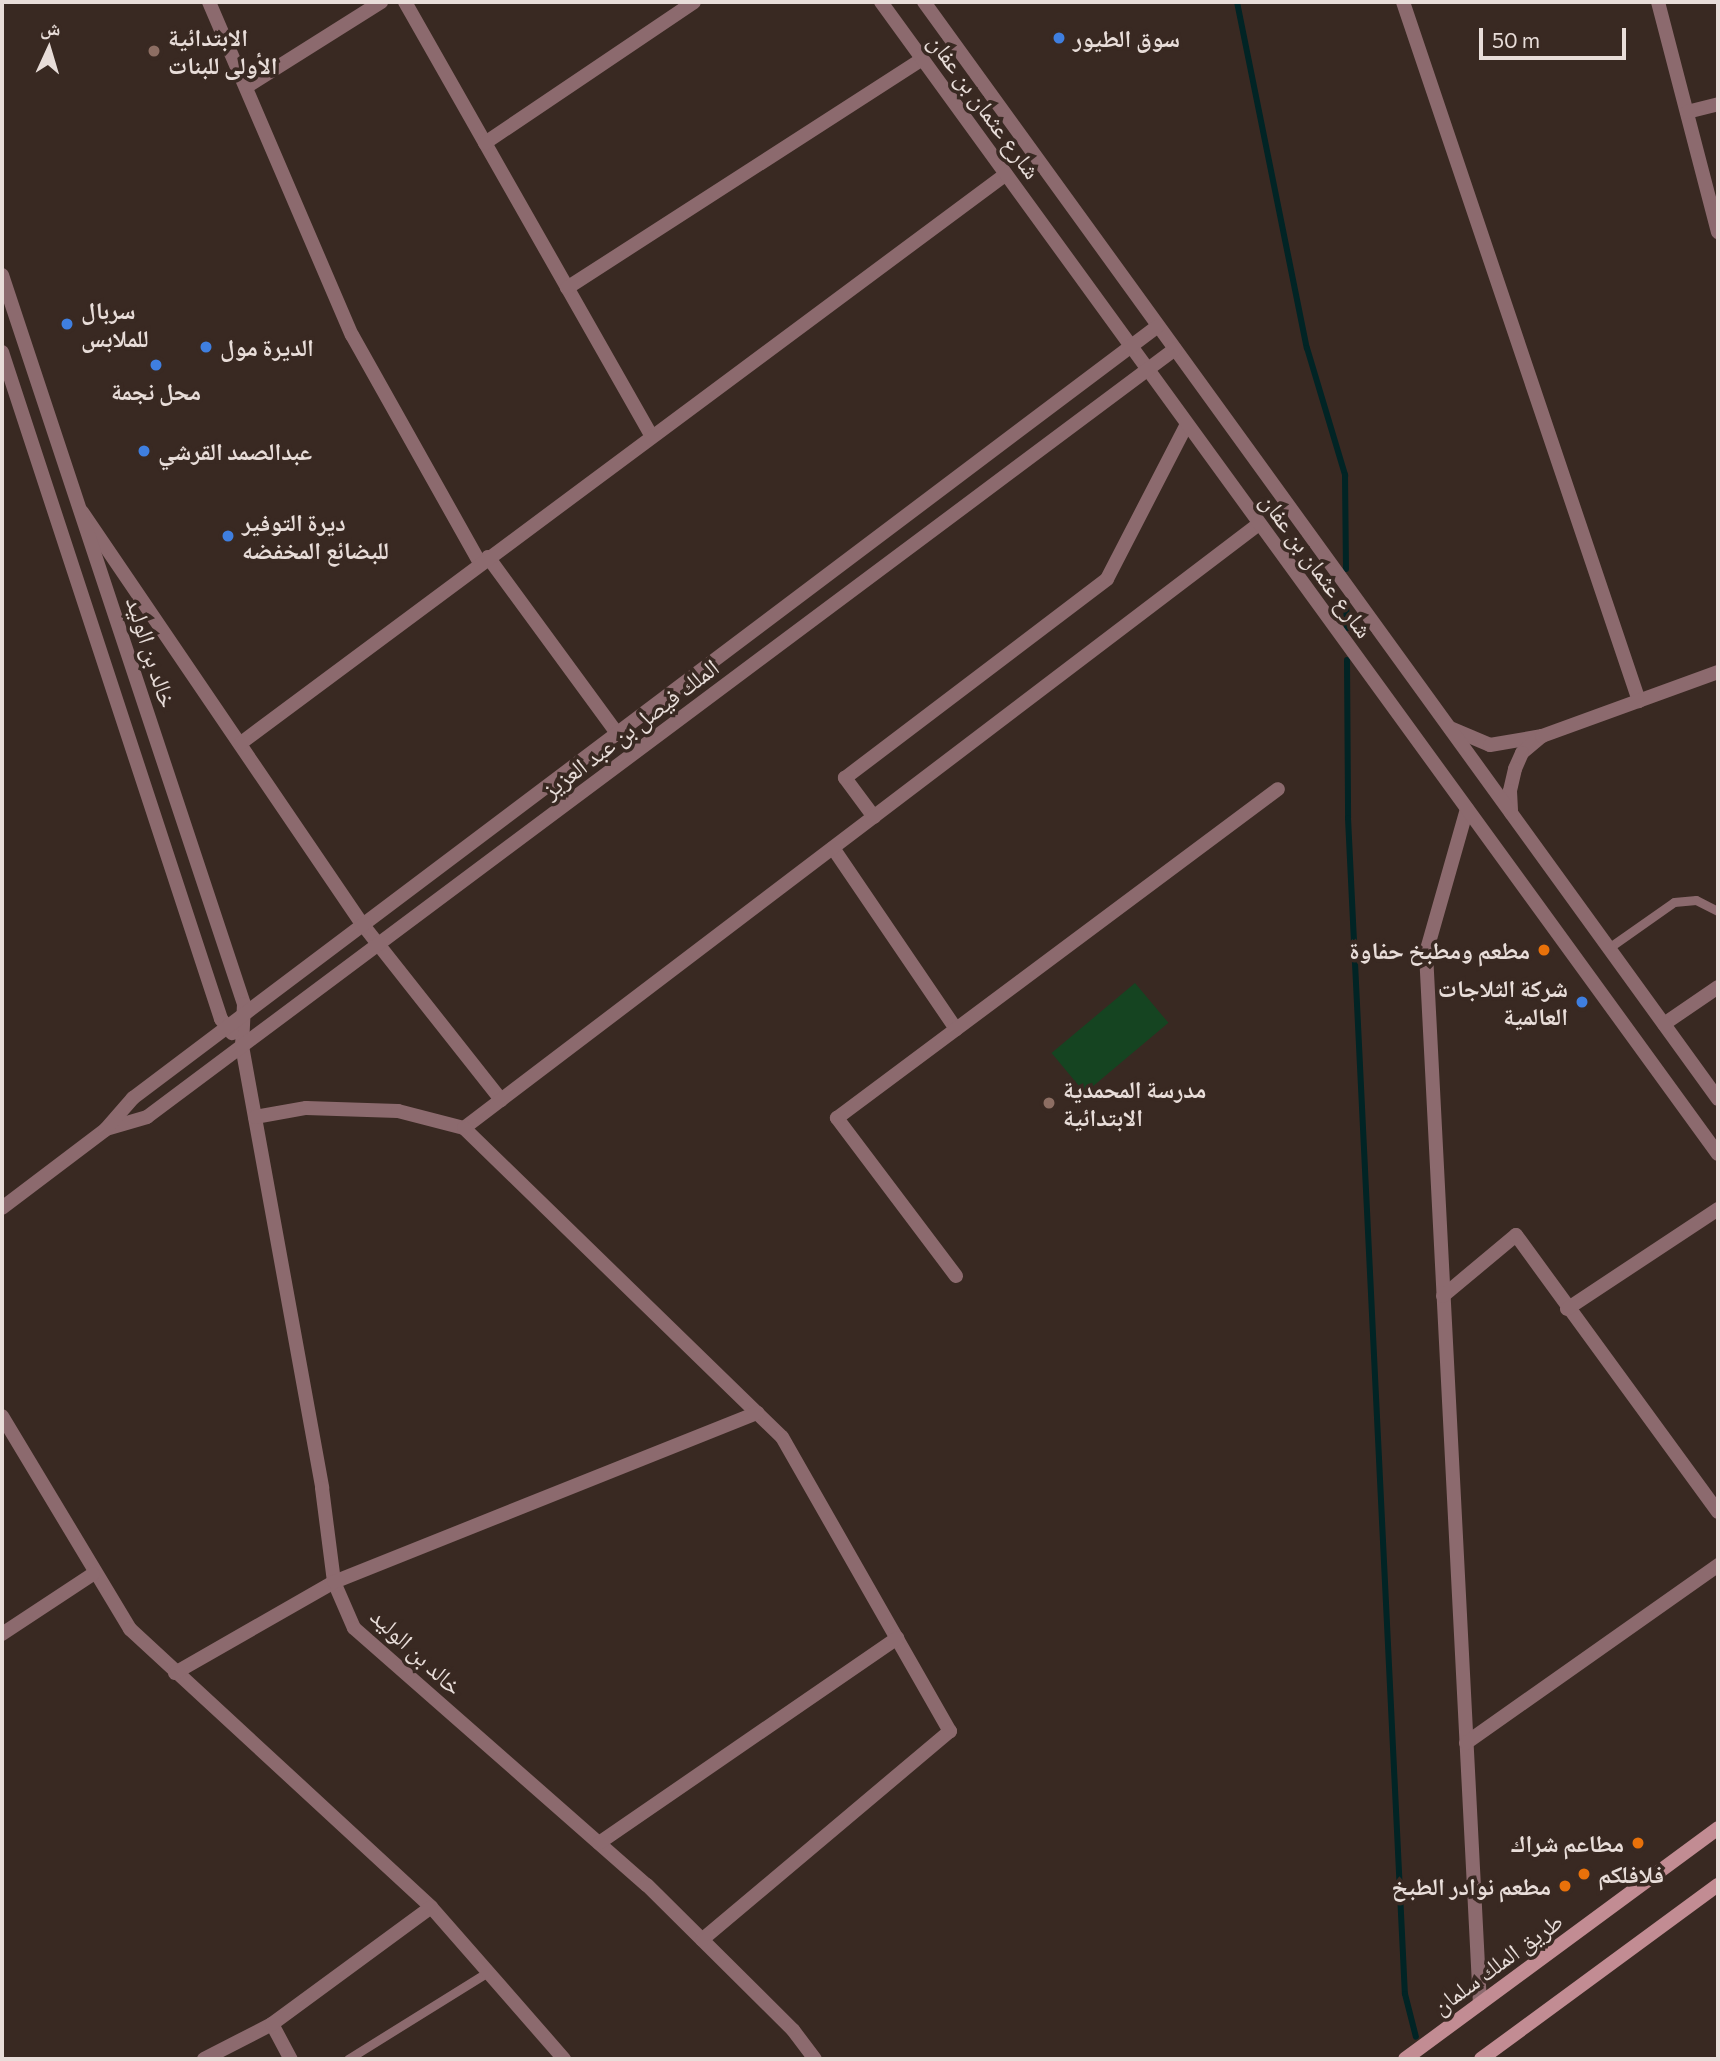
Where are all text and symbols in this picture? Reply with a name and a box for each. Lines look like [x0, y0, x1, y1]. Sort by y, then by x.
north arrow [14, 14, 84, 84]
scale bar [1482, 14, 1629, 58]
text: ش [40, 15, 61, 40]
place label: الابتدائية الأولى للبنات [168, 23, 278, 79]
place label: سوق الطيور [1073, 24, 1180, 52]
text: 50 m [1492, 27, 1540, 52]
street label: شارع عثمان بن عفان [923, 28, 1047, 184]
marker: سوق الطيور [1051, 30, 1067, 46]
marker: الابتدائية الأولى للبنات [146, 43, 162, 59]
place label: سربال للملابس [81, 296, 149, 352]
marker: سربال للملابس [59, 316, 75, 332]
place label: الديرة مول [220, 333, 314, 361]
marker: الديرة مول [198, 339, 214, 355]
marker: محل نجمة [148, 357, 164, 373]
place label: محل نجمة [111, 377, 201, 405]
place label: عبدالصمد القرشي [158, 437, 312, 465]
marker: عبدالصمد القرشي [136, 443, 152, 459]
street label: شارع عثمان بن عفان [1255, 487, 1379, 643]
place label: ديرة التوفير للبضائع المخفضه [242, 508, 389, 564]
marker: ديرة التوفير للبضائع المخفضه [220, 528, 236, 544]
street label: خالد بن الوليد [121, 593, 183, 711]
street label: الملك فيصل بن عبد العزيز [536, 652, 724, 804]
place label: مطعم ومطبخ حفاوة [1349, 936, 1530, 964]
marker: مطعم ومطبخ حفاوة [1536, 942, 1552, 958]
place label: شركة الثلاجات العالمية [1438, 974, 1568, 1030]
marker: شركة الثلاجات العالمية [1574, 994, 1590, 1010]
place label: مدرسة المحمدية الابتدائية [1063, 1075, 1206, 1131]
marker: مدرسة المحمدية الابتدائية [1041, 1095, 1057, 1111]
street label: خالد بن الوليد [365, 1601, 469, 1701]
place label: مطاعم شراك [1511, 1829, 1624, 1857]
marker: مطاعم شراك [1630, 1835, 1646, 1851]
place label: فلافلكم [1598, 1860, 1664, 1888]
marker: فلافلكم [1576, 1866, 1592, 1882]
place label: مطعم نوادر الطبخ [1391, 1872, 1551, 1900]
marker: مطعم نوادر الطبخ [1557, 1878, 1573, 1894]
street label: طريق الملك سلمان [1426, 1906, 1568, 2020]

